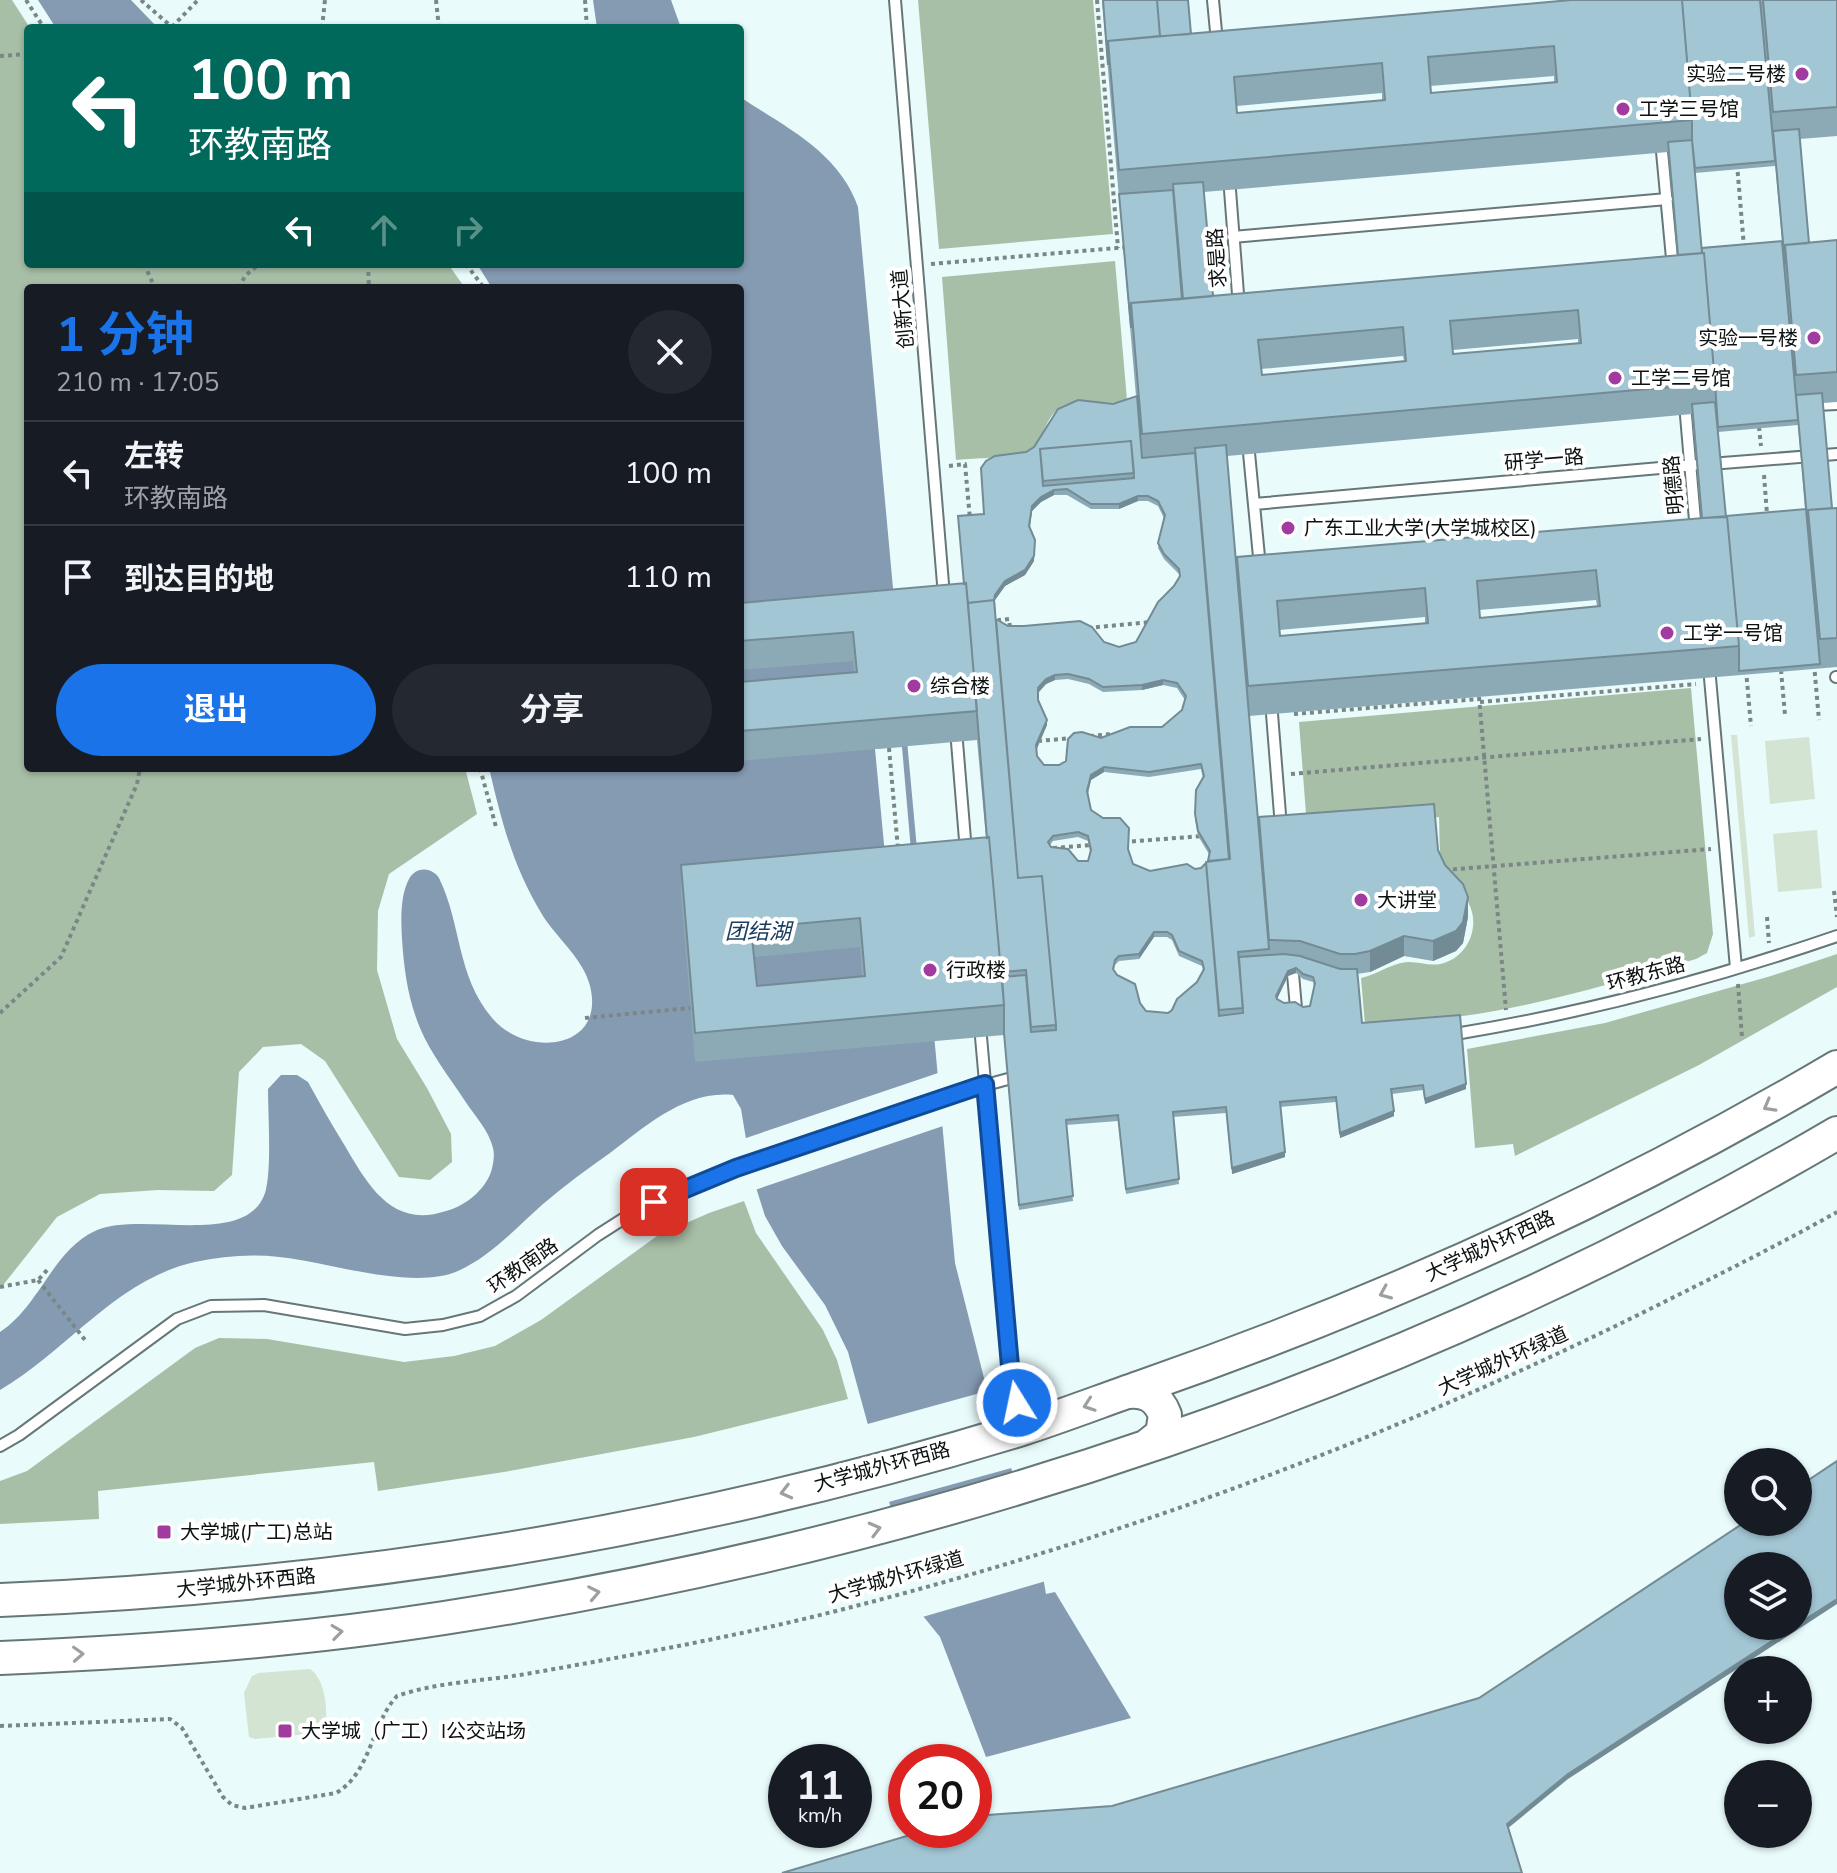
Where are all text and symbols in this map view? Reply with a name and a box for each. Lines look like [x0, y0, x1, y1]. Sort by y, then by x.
text: 100 m [188, 42, 353, 119]
icon: left [56, 56, 160, 160]
place label: 实验二号楼 [1686, 61, 1786, 88]
marker: 实验二号楼 [1793, 65, 1811, 83]
place label: 工学三号馆 [1639, 96, 1739, 123]
marker: 工学三号馆 [1614, 100, 1632, 118]
text: 环教南路 [188, 121, 332, 170]
icon: left [278, 208, 322, 252]
icon: ahead [362, 208, 406, 252]
icon: right [446, 208, 490, 252]
street label: 求是路 [1201, 227, 1233, 289]
street label: 创新大道 [886, 268, 920, 350]
text: 1 分钟 [56, 302, 194, 368]
button: close [628, 310, 712, 394]
place label: 实验一号楼 [1698, 325, 1798, 352]
marker: 实验一号楼 [1805, 329, 1823, 347]
text: 210 m · 17:05 [56, 365, 219, 400]
place label: 工学二号馆 [1631, 365, 1731, 392]
marker: 工学二号馆 [1606, 369, 1624, 387]
text: 左转 [124, 436, 184, 477]
street label: 研学一路 [1503, 443, 1585, 477]
icon: left [56, 451, 100, 495]
text: 100 m [625, 453, 712, 494]
street label: 明德路 [1658, 454, 1690, 516]
text: 环教南路 [124, 481, 228, 516]
place label: 广东工业大学(大学城校区) [1304, 515, 1537, 542]
marker: 广东工业大学(大学城校区) [1279, 519, 1297, 537]
icon: arrive [56, 555, 100, 599]
text: 110 m [625, 557, 712, 598]
text: 到达目的地 [124, 559, 274, 600]
place label: 工学一号馆 [1683, 620, 1783, 647]
marker: 工学一号馆 [1658, 624, 1676, 642]
button: 退出 [56, 664, 376, 756]
button: 分享 [392, 664, 712, 756]
place label: 综合楼 [930, 673, 990, 700]
marker: 综合楼 [905, 677, 923, 695]
place label: 大讲堂 [1377, 887, 1437, 914]
marker: 大讲堂 [1352, 891, 1370, 909]
water label: 团结湖 [725, 917, 794, 947]
street label: 环教东路 [1604, 951, 1688, 997]
place label: 行政楼 [946, 957, 1006, 984]
marker: 行政楼 [921, 961, 939, 979]
one-way arrow [1763, 1096, 1778, 1111]
pin [620, 1168, 688, 1236]
icon: arrive [632, 1180, 676, 1224]
street label: 大学城外环西路 [1421, 1204, 1559, 1288]
street label: 环教南路 [482, 1232, 564, 1300]
one-way arrow [1379, 1284, 1393, 1300]
street label: 大学城外环绿道 [1434, 1320, 1572, 1402]
position arrow [975, 1361, 1059, 1445]
one-way arrow [1083, 1395, 1097, 1412]
street label: 大学城外环西路 [811, 1436, 953, 1498]
map controls [1724, 1448, 1812, 1848]
button: search [1724, 1448, 1812, 1536]
one-way arrow [780, 1483, 793, 1500]
place label: 大学城(广工)总站 [180, 1519, 333, 1546]
one-way arrow [867, 1522, 881, 1538]
marker: 大学城(广工)总站 [155, 1523, 173, 1541]
street label: 大学城外环绿道 [825, 1545, 967, 1609]
button: layers [1724, 1552, 1812, 1640]
street label: 大学城外环西路 [175, 1562, 317, 1604]
one-way arrow [587, 1585, 601, 1602]
one-way arrow [330, 1624, 344, 1641]
one-way arrow [72, 1646, 85, 1663]
button: + [1724, 1656, 1812, 1744]
place label: 大学城（广工）I公交站场 [301, 1718, 526, 1745]
marker: 大学城（广工）I公交站场 [276, 1722, 294, 1740]
speed limit sign: 20 [888, 1744, 992, 1848]
text: 11 [796, 1759, 844, 1813]
button: − [1724, 1760, 1812, 1848]
text: km/h [798, 1802, 842, 1829]

